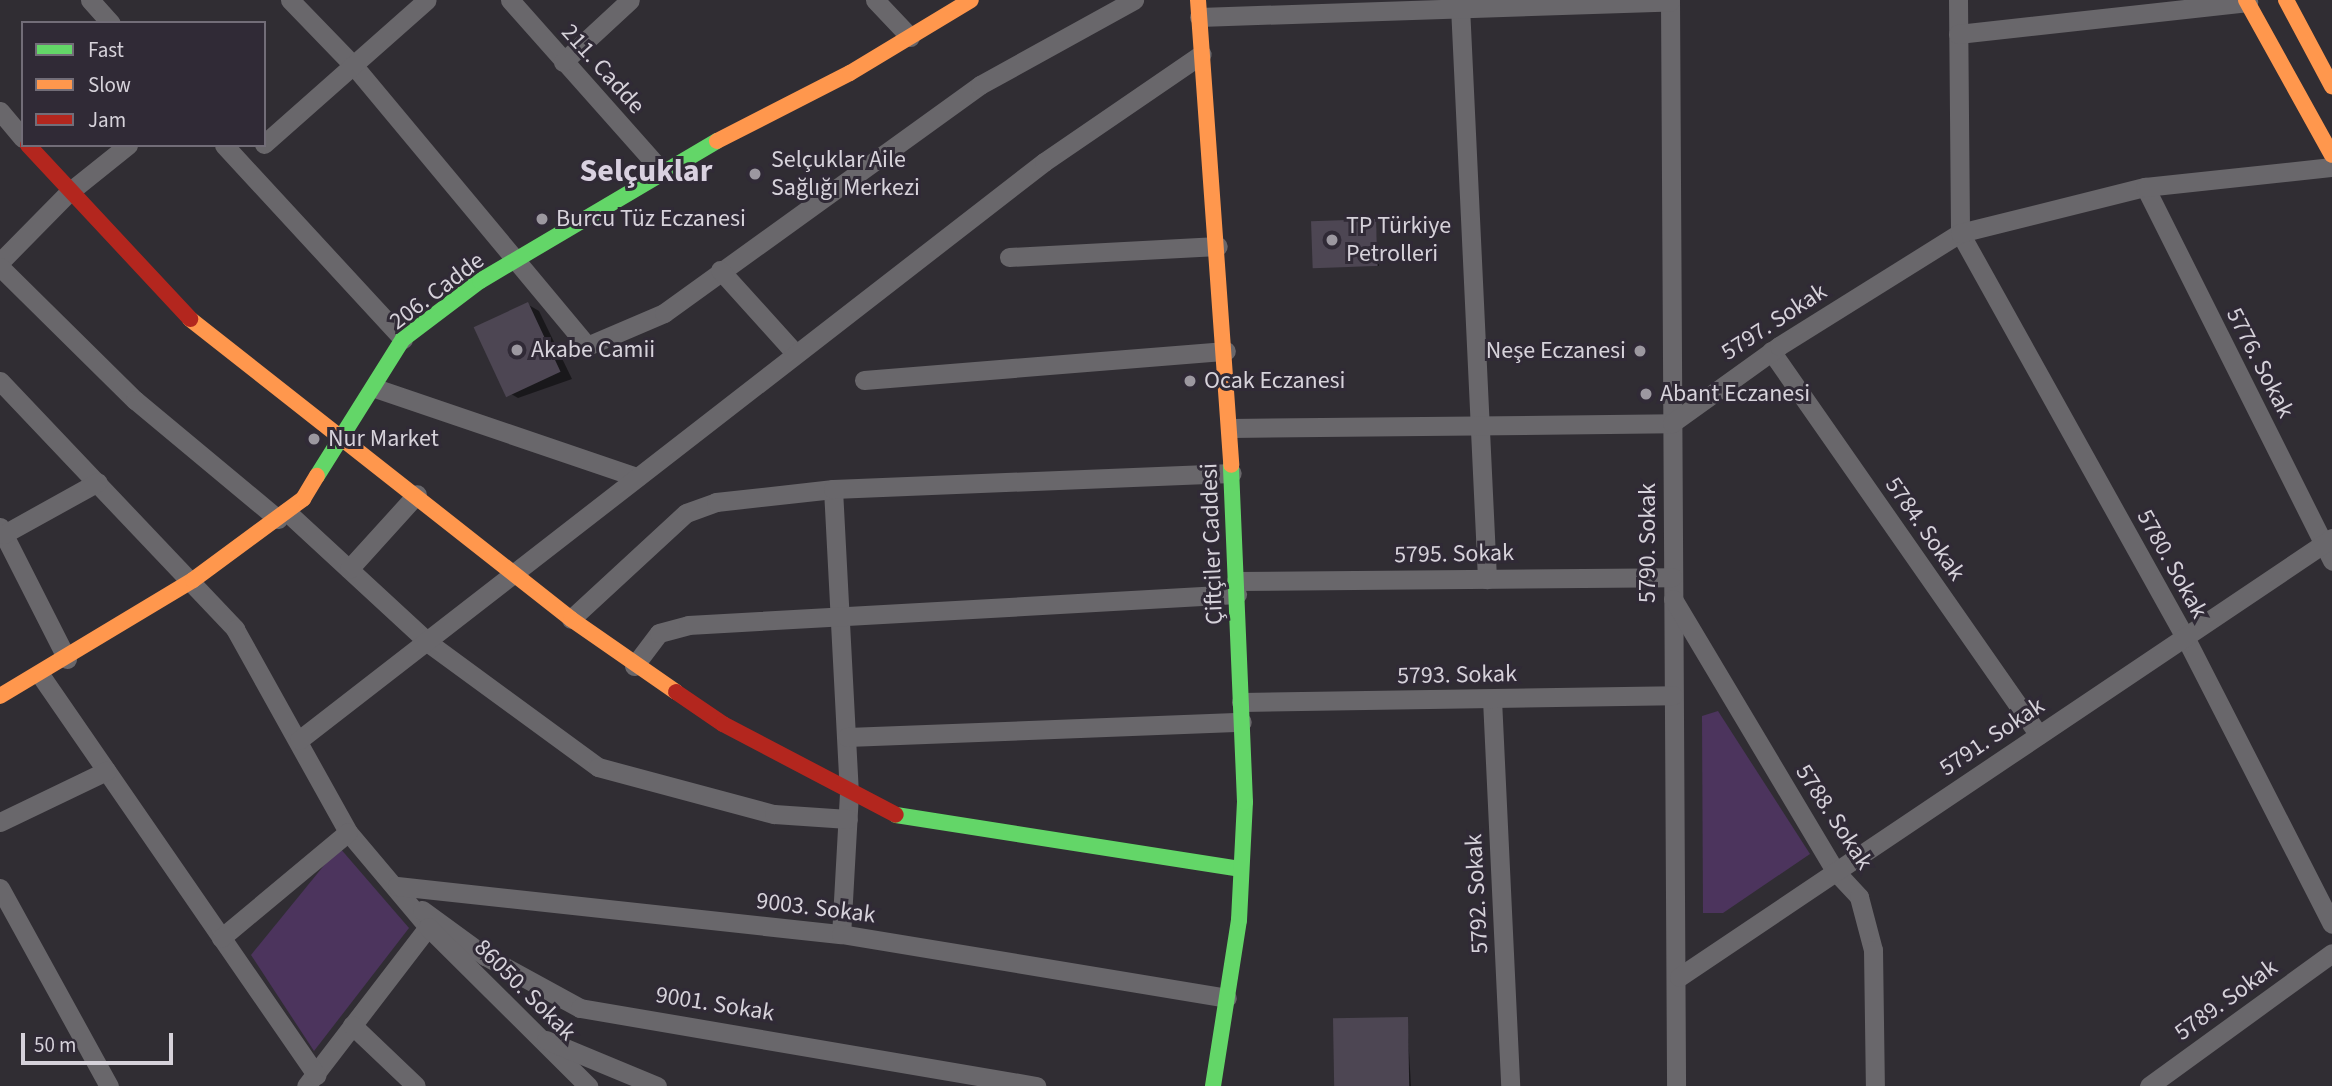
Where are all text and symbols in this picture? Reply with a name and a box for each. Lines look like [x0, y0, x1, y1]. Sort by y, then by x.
street label: 211. Cadde [555, 18, 651, 120]
legend [21, 21, 266, 147]
text: Fast [88, 35, 124, 65]
text: Slow [88, 70, 131, 100]
text: Jam [88, 105, 126, 135]
place label: Selçuklar Aile Sağlığı Merkezi [771, 146, 920, 202]
district label: Selçuklar [580, 152, 712, 190]
marker: Selçuklar Aile Sağlığı Merkezi [745, 164, 765, 184]
place label: Burcu Tüz Eczanesi [556, 205, 746, 233]
marker: Burcu Tüz Eczanesi [534, 211, 550, 227]
place label: TP Türkiye Petrolleri [1346, 212, 1451, 268]
marker: TP Türkiye Petrolleri [1324, 232, 1340, 248]
street label: 206. Cadde [384, 246, 490, 336]
street label: 5797. Sokak [1716, 277, 1832, 367]
street label: 5776. Sokak [2220, 303, 2300, 423]
place label: Akabe Camii [531, 336, 655, 364]
place label: Neşe Eczanesi [1486, 337, 1626, 365]
marker: Akabe Camii [509, 342, 525, 358]
marker: Neşe Eczanesi [1632, 343, 1648, 359]
place label: Ocak Eczanesi [1204, 367, 1346, 395]
marker: Ocak Eczanesi [1182, 373, 1198, 389]
place label: Abant Eczanesi [1660, 380, 1810, 408]
marker: Abant Eczanesi [1638, 386, 1654, 402]
place label: Nur Market [328, 425, 439, 453]
marker: Nur Market [306, 431, 322, 447]
street label: Çiftçiler Caddesi [1195, 463, 1229, 625]
street label: 5784. Sokak [1879, 472, 1971, 586]
street label: 5790. Sokak [1634, 483, 1662, 603]
street label: 5780. Sokak [2130, 505, 2214, 623]
street label: 5795. Sokak [1394, 539, 1514, 569]
street label: 5793. Sokak [1397, 660, 1517, 690]
street label: 5791. Sokak [1934, 692, 2050, 782]
street label: 5788. Sokak [1789, 759, 1879, 875]
street label: 5792. Sokak [1459, 833, 1495, 955]
street label: 9003. Sokak [755, 886, 877, 930]
street label: 86050. Sokak [468, 933, 582, 1047]
street label: 5789. Sokak [2169, 953, 2283, 1047]
street label: 9001. Sokak [654, 980, 776, 1028]
scale bar [24, 1020, 177, 1064]
text: 50 m [34, 1030, 76, 1060]

